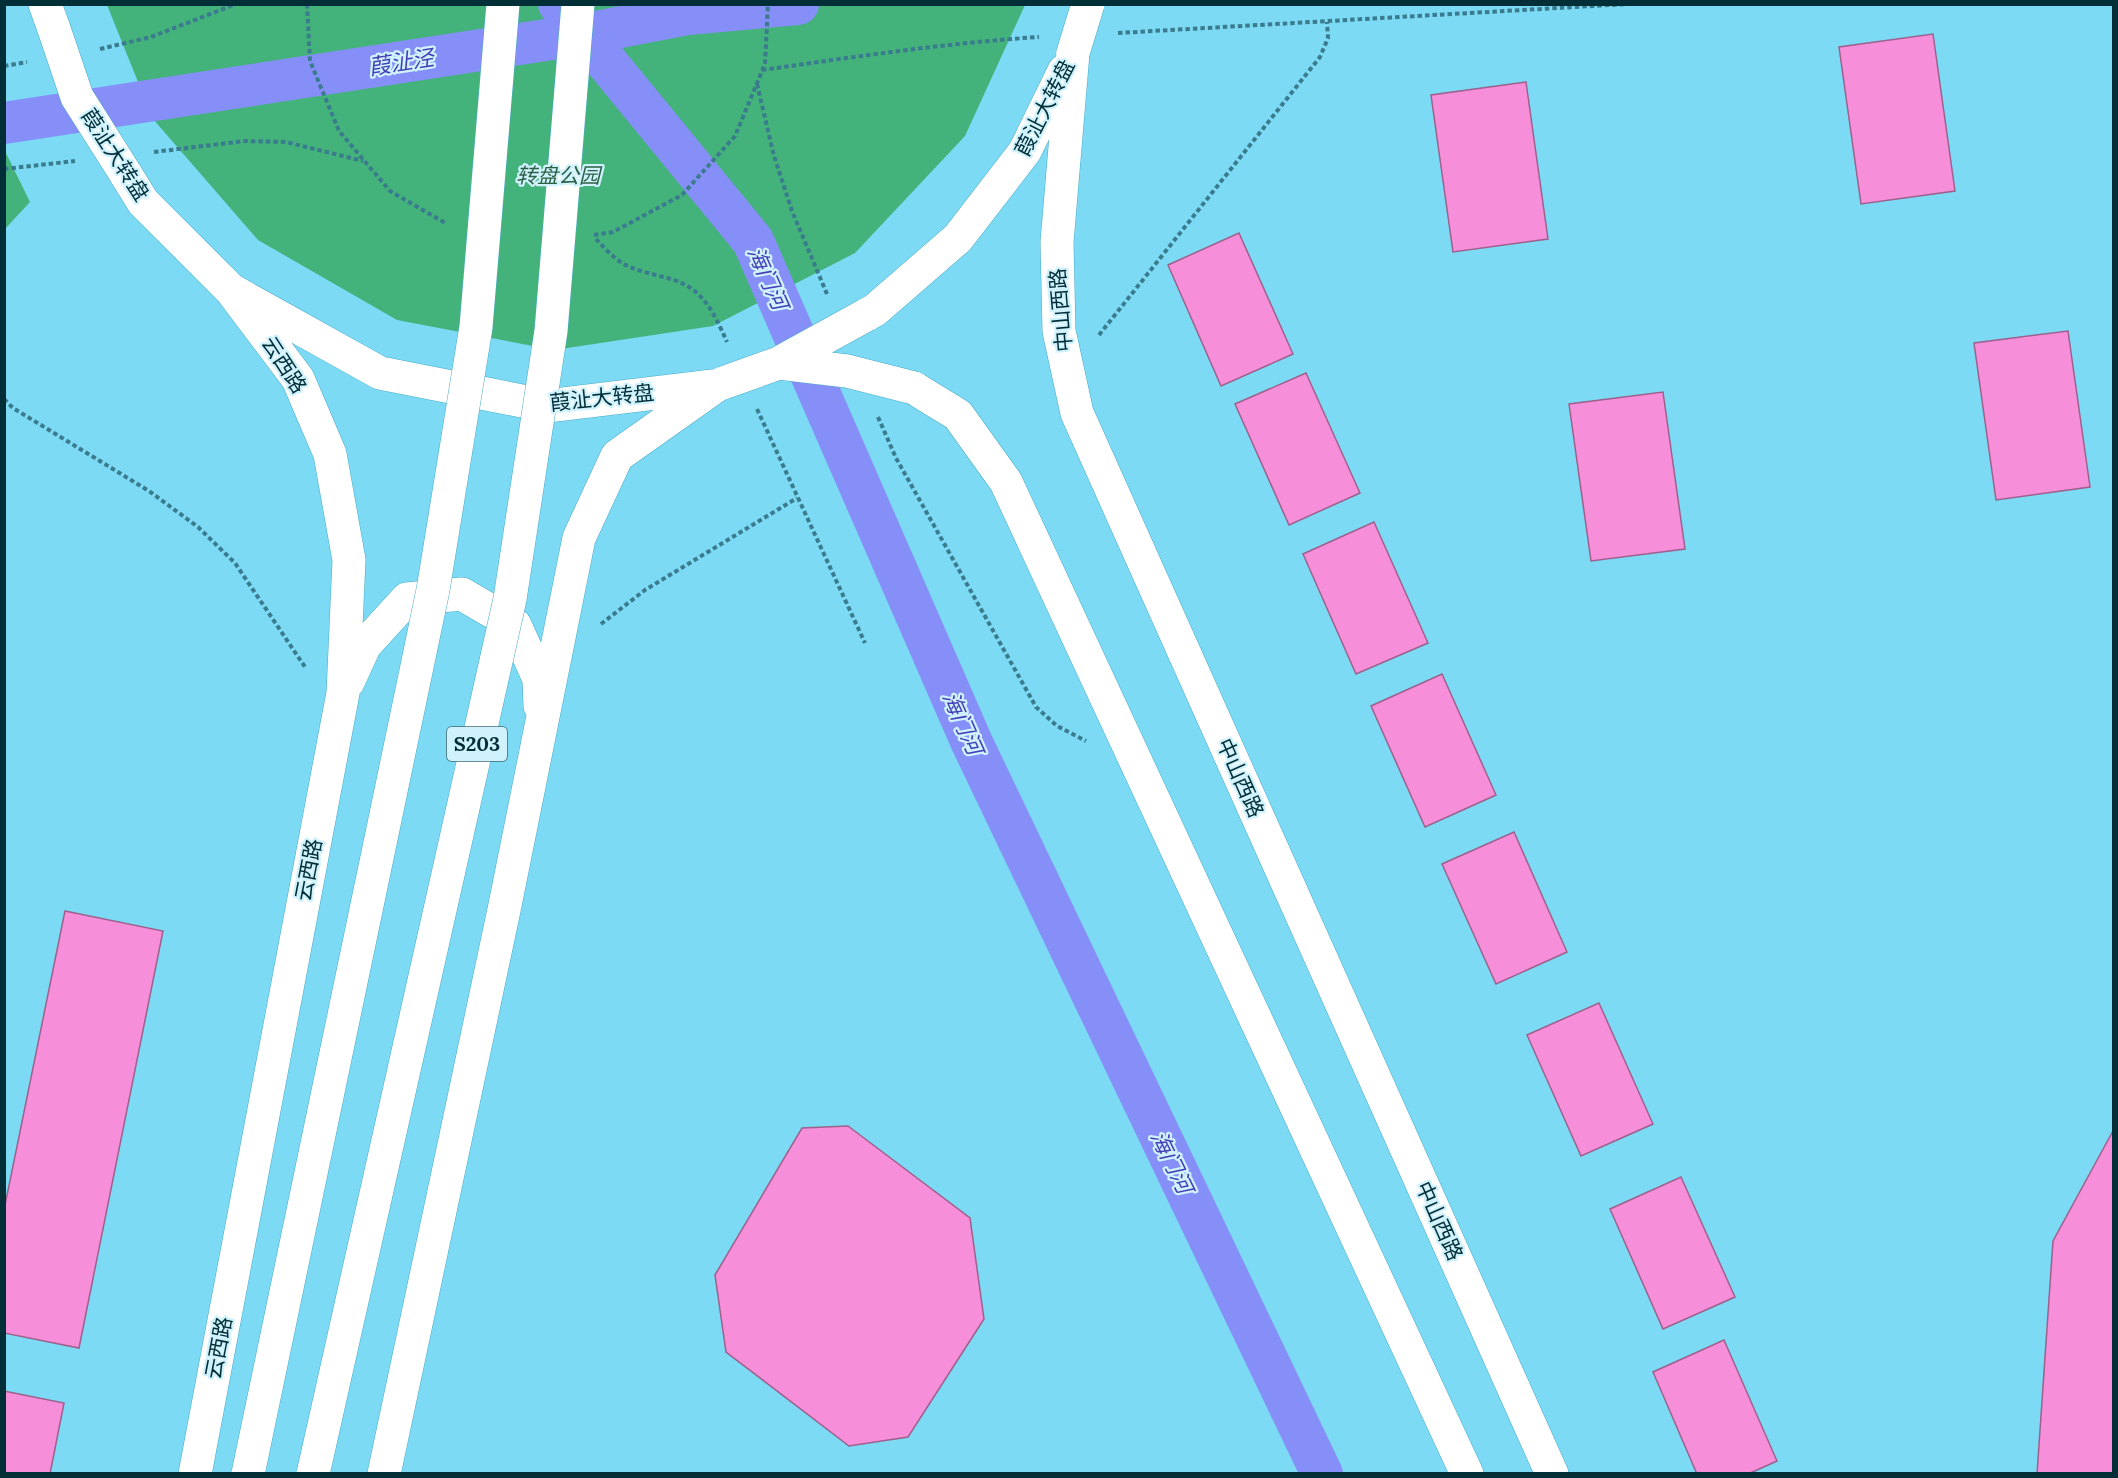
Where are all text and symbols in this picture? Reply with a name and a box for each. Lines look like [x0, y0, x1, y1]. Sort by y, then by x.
water label: 葭沚泾 [366, 43, 438, 81]
street label: 葭沚大转盘 [1009, 55, 1080, 161]
street label: 葭沚大转盘 [76, 103, 155, 206]
park label: 转盘公园 [516, 162, 603, 189]
water label: 海门河 [742, 242, 796, 317]
street label: 中山西路 [1043, 267, 1078, 353]
street label: 云西路 [256, 331, 313, 398]
street label: 葭沚大转盘 [548, 379, 656, 416]
water label: 海门河 [937, 687, 991, 762]
road number: S203 [447, 727, 507, 761]
street label: 中山西路 [1211, 734, 1270, 822]
street label: 云西路 [289, 836, 328, 903]
water label: 海门河 [1145, 1126, 1201, 1201]
street label: 中山西路 [1410, 1177, 1469, 1265]
street label: 云西路 [199, 1314, 238, 1381]

